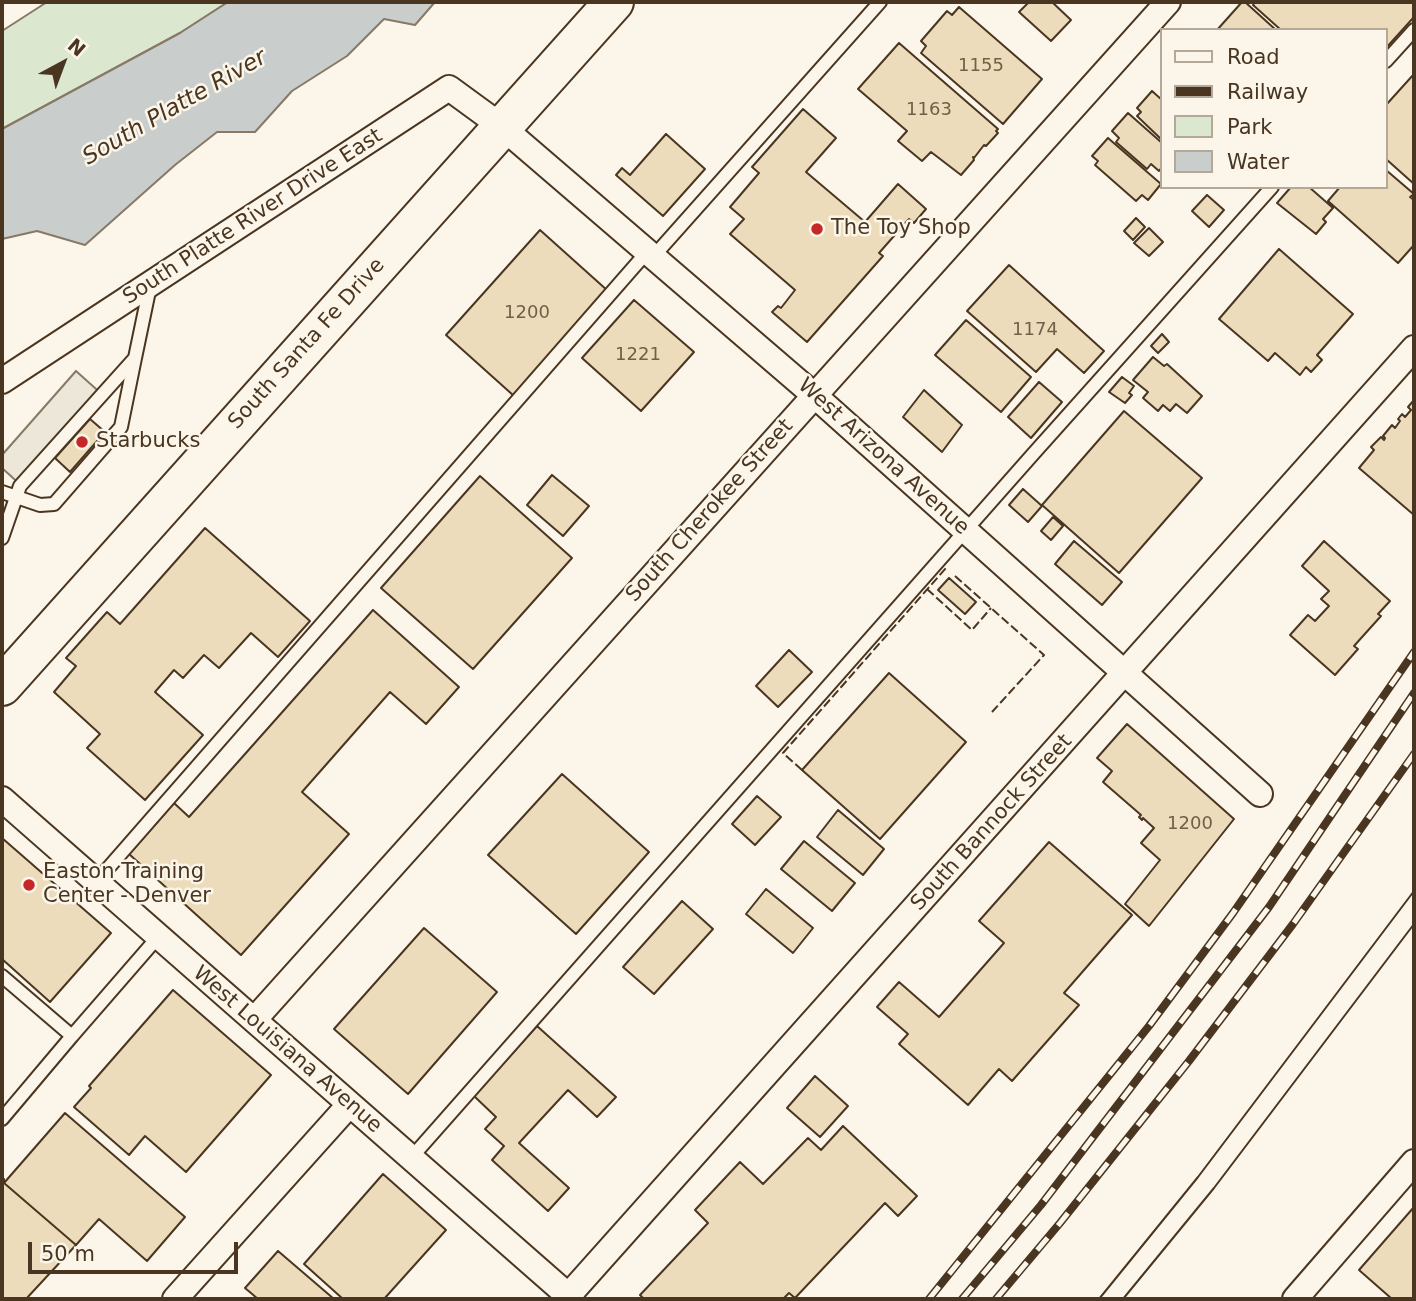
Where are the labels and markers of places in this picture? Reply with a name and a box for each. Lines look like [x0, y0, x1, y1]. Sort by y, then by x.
place label: The Toy Shop [831, 216, 971, 242]
marker: The Toy Shop [809, 221, 825, 237]
place label: Starbucks [96, 429, 200, 455]
marker: Starbucks [74, 434, 90, 450]
place label: Easton Training Center - Denver [43, 860, 211, 910]
marker: Easton Training Center - Denver [21, 877, 37, 893]

